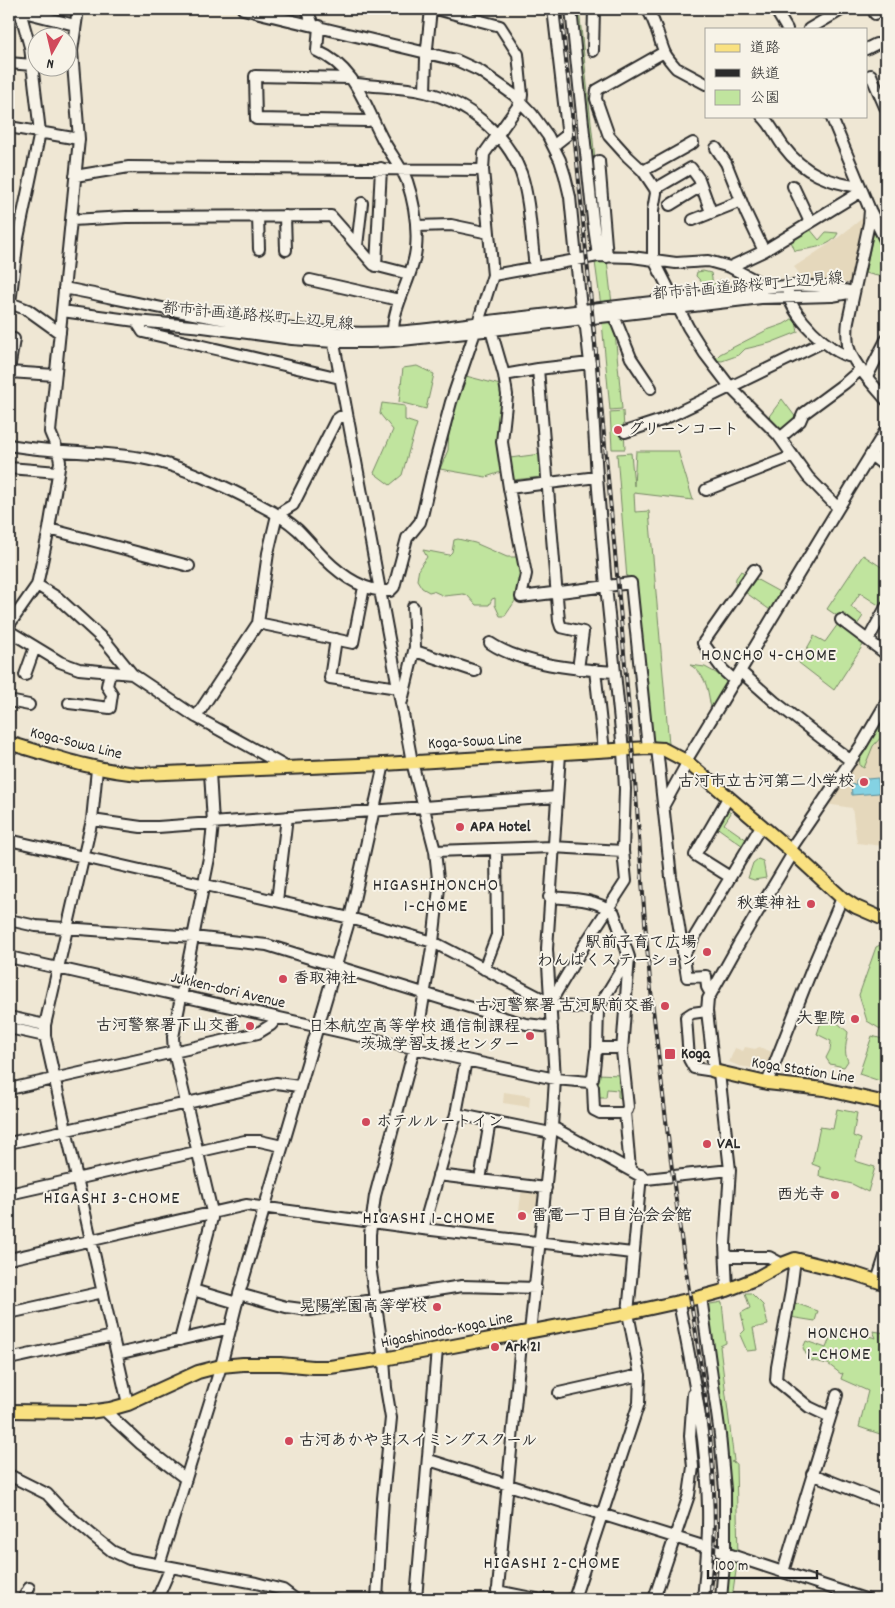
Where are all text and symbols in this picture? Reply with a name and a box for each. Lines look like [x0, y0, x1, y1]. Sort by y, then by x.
north arrow [28, 28, 78, 78]
legend [705, 28, 868, 118]
text: 道路 [750, 38, 780, 60]
text: N [46, 52, 55, 73]
text: 鉄道 [750, 64, 780, 86]
text: 公園 [750, 88, 780, 110]
street label: 都市計画道路桜町上辺見線 [651, 267, 845, 307]
street label: 都市計画道路桜町上辺見線 [161, 297, 355, 337]
place label: グリーンコート [628, 419, 739, 442]
marker: グリーンコート [612, 424, 624, 436]
district label: HONCHO 4-CHOME [701, 644, 837, 669]
street label: Koga-Sowa Line [28, 721, 124, 767]
street label: Koga-Sowa Line [427, 728, 523, 756]
place label: 古河市立古河第二小学校 [678, 771, 854, 794]
marker: 古河市立古河第二小学校 [858, 776, 870, 788]
place label: APA Hotel [470, 816, 531, 839]
marker: APA Hotel [454, 821, 466, 833]
district label: HIGASHIHONCHO 1-CHOME [373, 874, 499, 920]
place label: 秋葉神社 [737, 893, 801, 916]
marker: 秋葉神社 [805, 898, 817, 910]
place label: 駅前子育て広場 わんぱくステーション [537, 932, 697, 973]
marker: 駅前子育て広場 わんぱくステーション [701, 946, 713, 958]
street label: Jukken-dori Avenue [169, 967, 287, 1015]
place label: 香取神社 [293, 968, 357, 991]
marker: 香取神社 [277, 973, 289, 985]
place label: 古河警察署 古河駅前交番 [475, 995, 655, 1018]
marker: 古河警察署 古河駅前交番 [659, 1000, 671, 1012]
place label: 大聖院 [797, 1008, 845, 1031]
marker: 大聖院 [849, 1013, 861, 1025]
place label: 古河警察署下山交番 [96, 1015, 240, 1038]
place label: 日本航空高等学校 通信制課程 茨城学習支援センター [308, 1016, 520, 1057]
marker: 古河警察署下山交番 [244, 1020, 256, 1032]
marker: 日本航空高等学校 通信制課程 茨城学習支援センター [524, 1030, 536, 1042]
place label: Koga [681, 1043, 712, 1066]
marker: Koga [663, 1047, 677, 1061]
street label: Koga Station Line [750, 1052, 856, 1090]
place label: ホテルルートイン [376, 1111, 504, 1134]
marker: ホテルルートイン [360, 1116, 372, 1128]
place label: VAL [717, 1133, 740, 1156]
marker: VAL [701, 1138, 713, 1150]
place label: 西光寺 [777, 1184, 825, 1207]
district label: HIGASHI 3-CHOME [44, 1187, 180, 1212]
marker: 西光寺 [829, 1189, 841, 1201]
place label: 雷電一丁目自治会会館 [532, 1205, 692, 1228]
district label: HIGASHI 1-CHOME [363, 1207, 495, 1232]
marker: 雷電一丁目自治会会館 [516, 1210, 528, 1222]
place label: 晃陽学園高等学校 [299, 1296, 427, 1319]
marker: 晃陽学園高等学校 [431, 1301, 443, 1313]
street label: Higashinoda-Koga Line [379, 1307, 515, 1355]
district label: HONCHO 1-CHOME [807, 1322, 871, 1368]
place label: Ark 21 [505, 1336, 540, 1359]
marker: Ark 21 [489, 1341, 501, 1353]
place label: 古河あかやまスイミングスクール [299, 1430, 537, 1453]
marker: 古河あかやまスイミングスクール [283, 1435, 295, 1447]
scale bar [708, 1548, 816, 1580]
district label: HIGASHI 2-CHOME [484, 1552, 620, 1577]
text: 100 m [715, 1556, 748, 1578]

